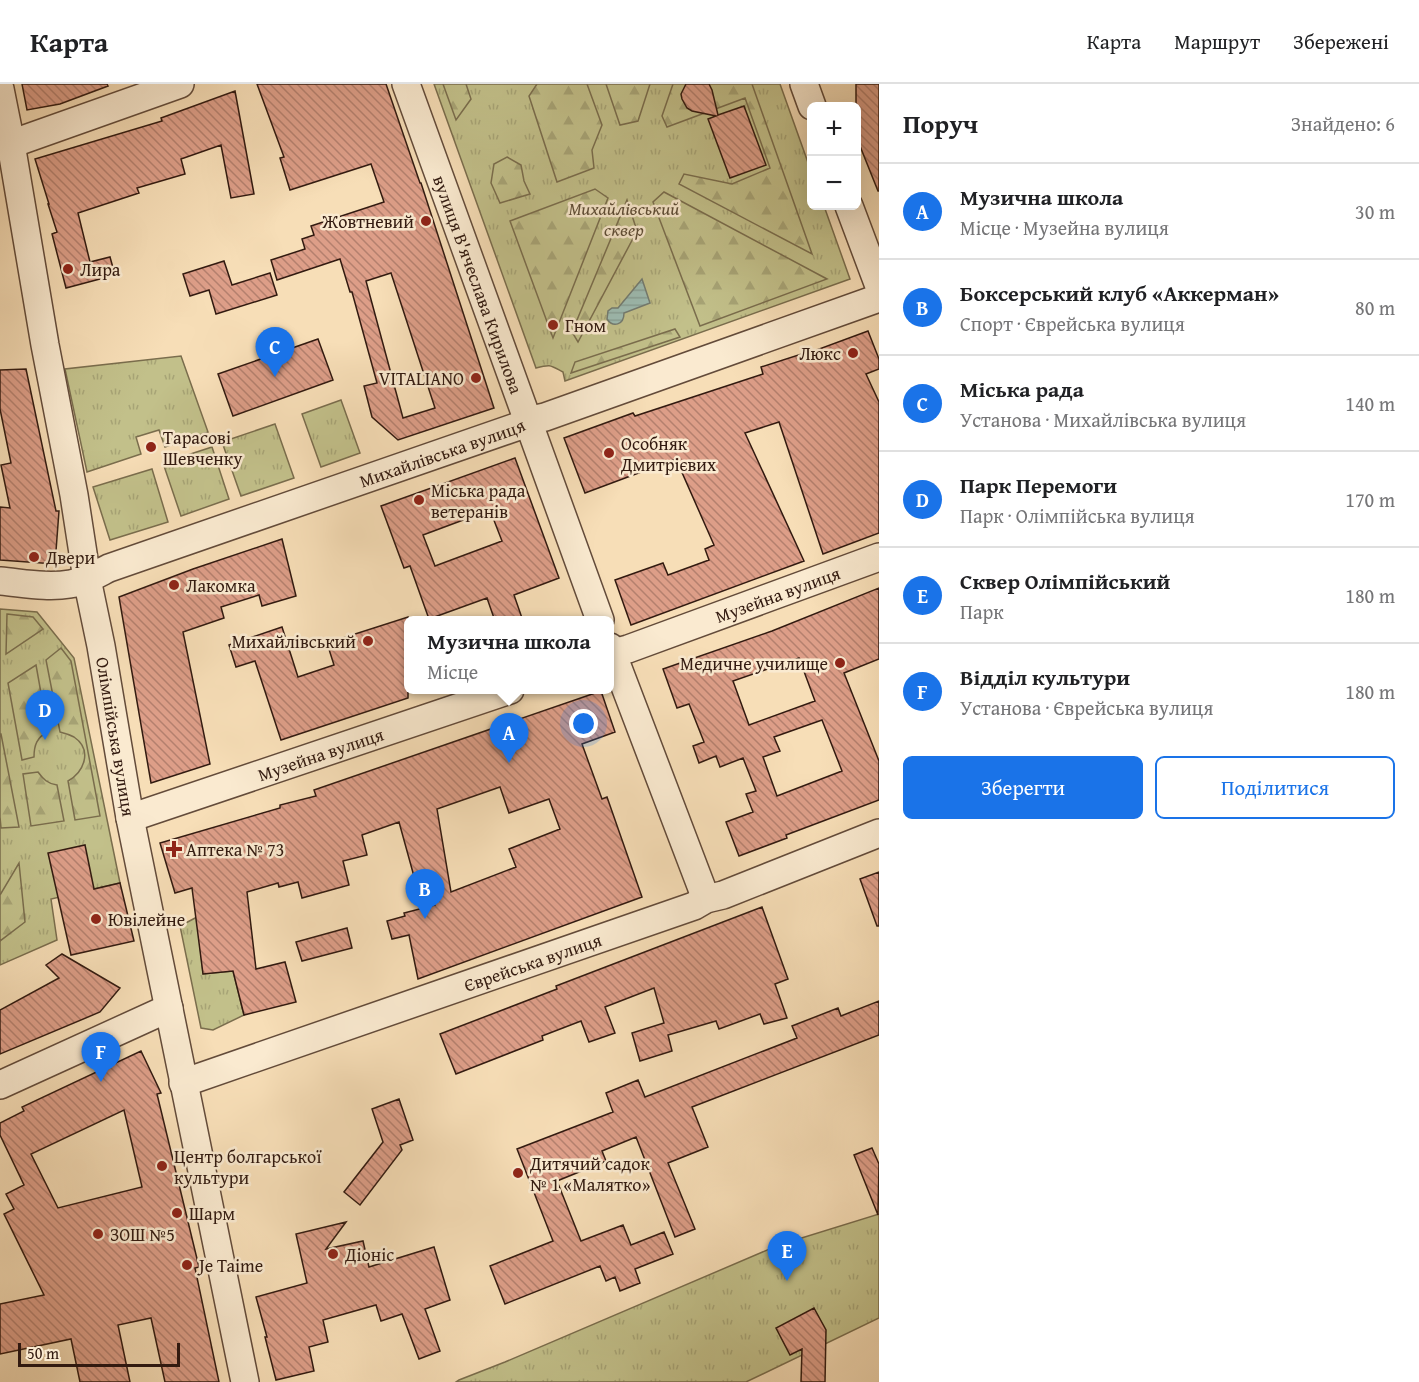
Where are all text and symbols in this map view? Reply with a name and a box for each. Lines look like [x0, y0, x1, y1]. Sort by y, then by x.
text: Карта [30, 21, 108, 62]
text: Карта [1087, 26, 1141, 57]
text: Маршрут [1174, 26, 1260, 57]
text: Збережені [1293, 26, 1389, 57]
map controls [807, 102, 861, 210]
button: + [807, 102, 861, 156]
text: Поруч [903, 104, 978, 143]
text: Знайдено: 6 [1291, 109, 1395, 138]
button: − [807, 156, 861, 210]
street label: вулиця В'ячеслава Кирилова [427, 171, 531, 398]
text: Музична школа [960, 181, 1123, 213]
park label: Михайлівський сквер [568, 195, 680, 243]
text: A [916, 197, 929, 226]
text: 30 m [1355, 197, 1395, 226]
place label: Жовтневий [321, 208, 414, 235]
text: Місце · Музейна вулиця [960, 213, 1169, 242]
marker: Жовтневий [419, 214, 433, 228]
place label: Лира [80, 256, 121, 283]
marker: Лира [61, 262, 75, 276]
text: Боксерський клуб «Аккерман» [960, 277, 1279, 309]
text: B [916, 293, 929, 322]
text: 80 m [1355, 293, 1395, 322]
text: Спорт · Єврейська вулиця [960, 309, 1185, 338]
place label: Гном [565, 312, 606, 339]
marker: Гном [546, 318, 560, 332]
pin: C [256, 328, 294, 377]
place label: Люкс [799, 340, 841, 367]
marker: Люкс [846, 346, 860, 360]
place label: VITALIANO [379, 365, 464, 392]
marker: VITALIANO [469, 371, 483, 385]
text: Міська рада [960, 373, 1084, 405]
text: C [917, 389, 928, 418]
text: 140 m [1345, 389, 1395, 418]
text: Установа · Михайлівська вулиця [960, 405, 1246, 434]
street label: Михайлівська вулиця [356, 411, 530, 494]
place label: Тарасові Шевченку [163, 424, 242, 472]
place label: Особняк Дмитрієвих [620, 430, 717, 478]
marker: Тарасові Шевченку [144, 440, 158, 454]
marker: Особняк Дмитрієвих [602, 446, 616, 460]
text: Парк Перемоги [960, 469, 1117, 501]
place label: Міська рада ветеранів [431, 477, 526, 525]
text: D [916, 485, 929, 514]
text: 170 m [1345, 485, 1395, 514]
marker: Міська рада ветеранів [412, 493, 426, 507]
text: Парк · Олімпійська вулиця [960, 501, 1195, 530]
place label: Двери [45, 544, 95, 571]
marker: Двери [27, 550, 41, 564]
street label: Музейна вулиця [711, 559, 844, 629]
text: Сквер Олімпійський [960, 565, 1170, 597]
place label: Лакомка [186, 572, 256, 599]
marker: Лакомка [167, 578, 181, 592]
text: E [917, 581, 928, 610]
text: 180 m [1345, 581, 1395, 610]
text: Парк [960, 597, 1004, 626]
popup [404, 616, 614, 694]
text: Музична школа [427, 625, 591, 657]
place label: Михайлівський [232, 628, 356, 655]
marker: Михайлівський [361, 634, 375, 648]
place label: Медичне училище [680, 650, 828, 677]
street label: Олімпійська вулиця [90, 655, 143, 818]
marker: Медичне училище [833, 656, 847, 670]
text: Місце [427, 657, 478, 686]
text: Відділ культури [960, 661, 1130, 693]
text: F [917, 677, 928, 706]
text: 180 m [1345, 677, 1395, 706]
pin: D [26, 690, 64, 740]
text: Установа · Єврейська вулиця [960, 693, 1213, 722]
your location [569, 709, 598, 738]
pin: A [490, 714, 528, 763]
street label: Музейна вулиця [254, 720, 387, 788]
button: Зберегти [903, 756, 1143, 819]
button: Поділитися [1155, 756, 1395, 819]
place label: Аптека № 73 [186, 836, 284, 863]
marker: Аптека № 73 [167, 842, 181, 856]
pin: B [406, 870, 444, 919]
place label: Ювілейне [108, 906, 185, 933]
marker: Ювілейне [89, 912, 103, 926]
street label: Єврейська вулиця [460, 926, 605, 998]
pin: F [82, 1032, 120, 1082]
place label: Центр болгарської культури [174, 1143, 322, 1191]
place label: Дитячий садок № 1 «Малятко» [529, 1150, 651, 1198]
marker: Центр болгарської культури [155, 1159, 169, 1173]
marker: Дитячий садок № 1 «Малятко» [511, 1166, 525, 1180]
place label: Шарм [189, 1200, 235, 1227]
marker: Шарм [170, 1206, 184, 1220]
place label: ЗОШ №5 [110, 1221, 175, 1248]
marker: ЗОШ №5 [91, 1227, 105, 1241]
pin: E [768, 1232, 806, 1281]
place label: Діоніс [344, 1241, 394, 1268]
marker: Діоніс [326, 1247, 340, 1261]
place label: Je Taime [197, 1252, 263, 1279]
marker: Je Taime [180, 1258, 194, 1272]
scale bar [18, 1340, 180, 1368]
text: 50 m [27, 1341, 59, 1365]

